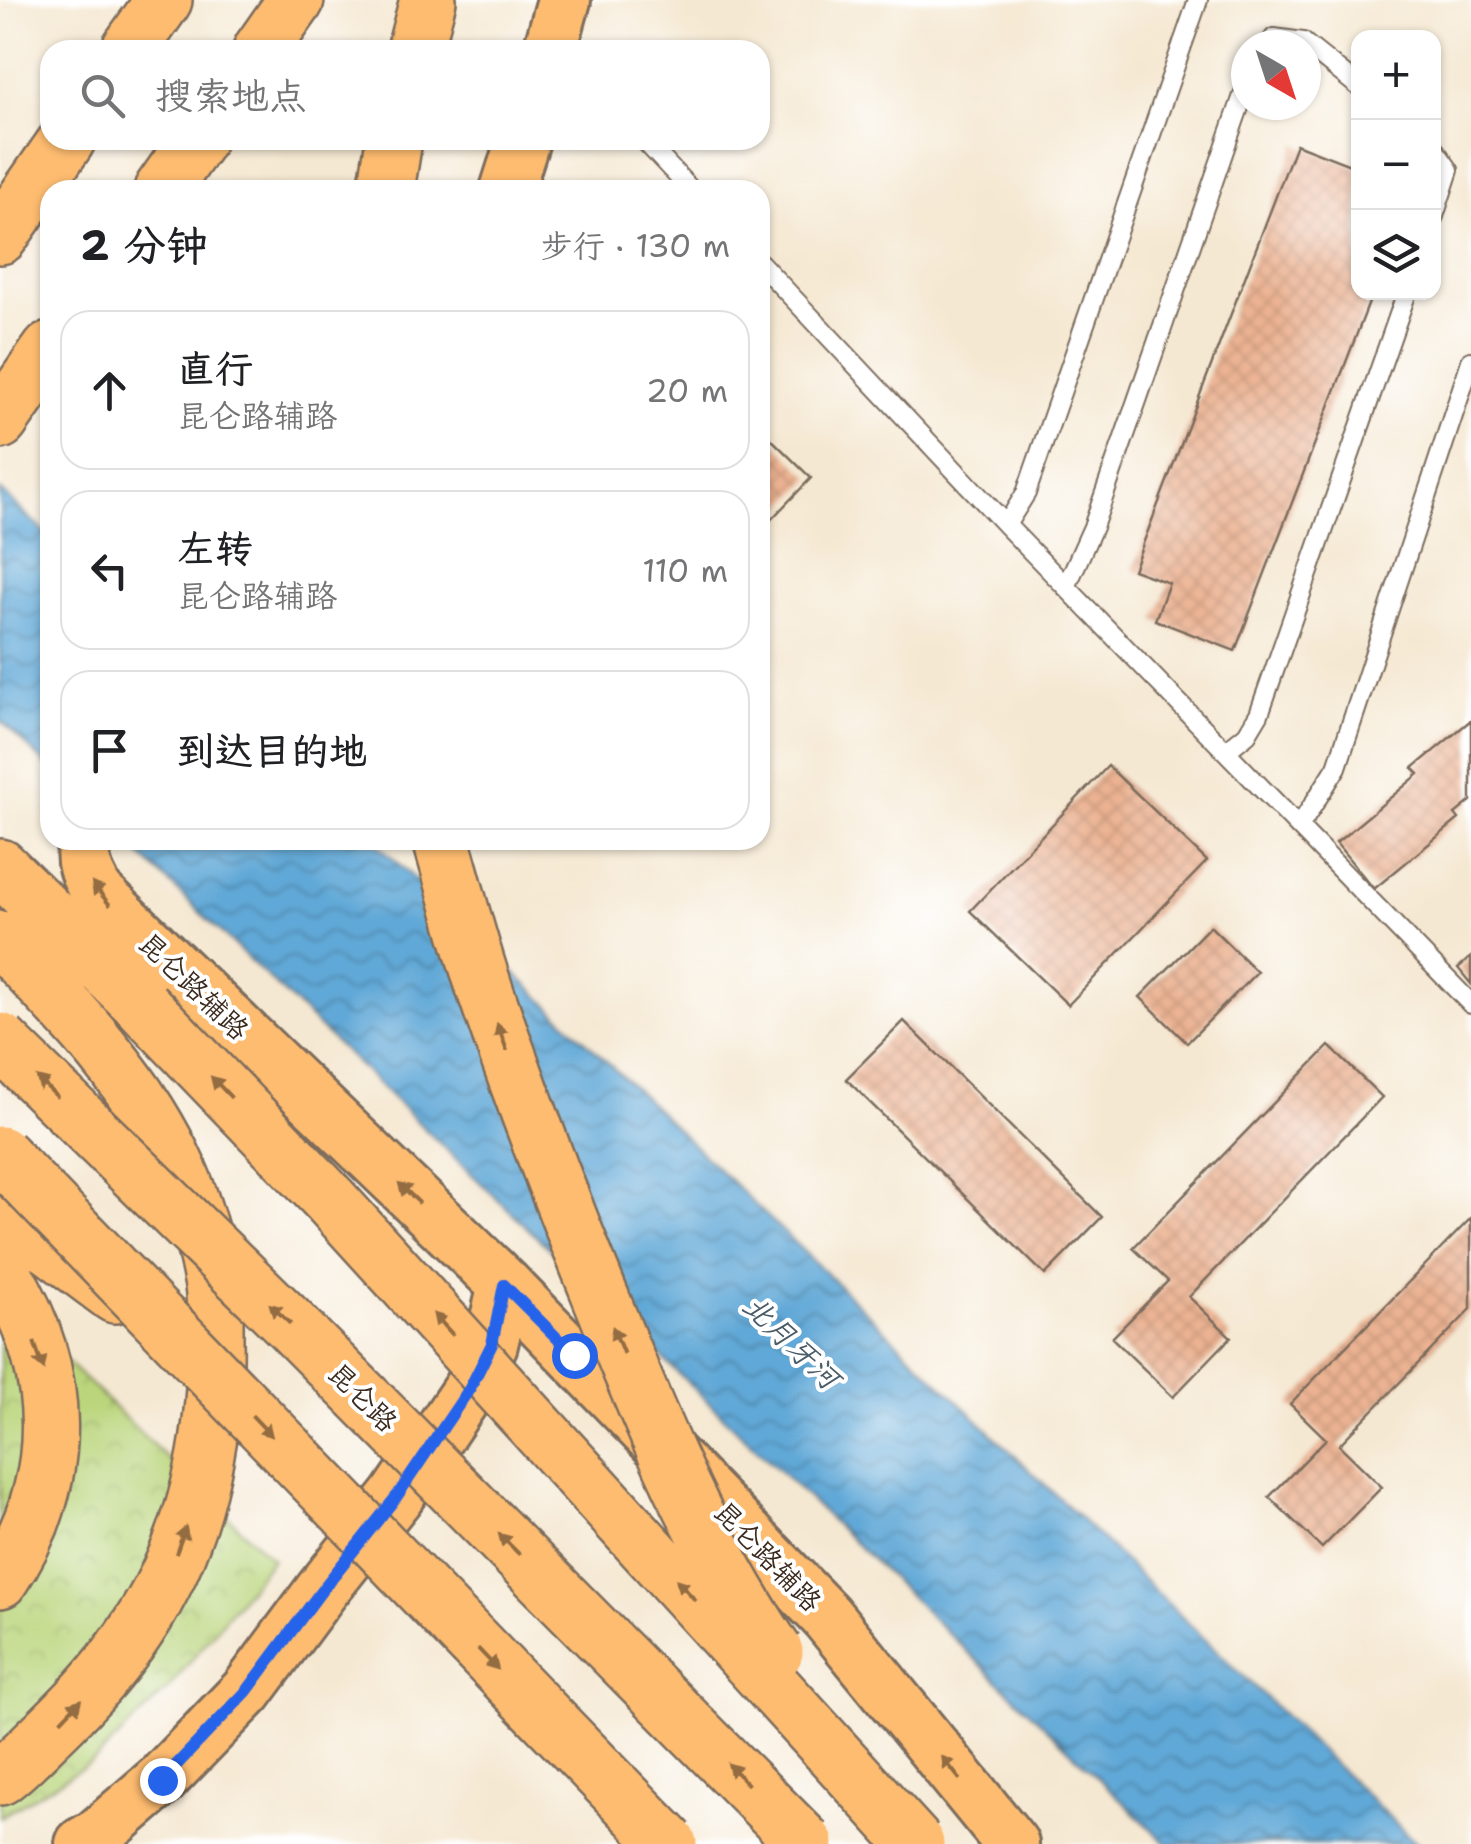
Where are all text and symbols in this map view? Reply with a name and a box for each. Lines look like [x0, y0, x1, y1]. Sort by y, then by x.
north arrow [1231, 30, 1321, 120]
map controls [1351, 30, 1441, 300]
button: + [1351, 30, 1441, 120]
search box [40, 40, 770, 150]
icon: search [75, 68, 130, 123]
text: 搜索地点 [155, 70, 307, 121]
button: − [1351, 120, 1441, 210]
button: layers [1351, 210, 1441, 300]
text: 2 分钟 [80, 217, 208, 273]
text: 步行 · 130 m [541, 224, 730, 267]
text: 直行 [177, 343, 253, 394]
icon: ahead [82, 363, 137, 418]
text: 20 m [646, 369, 728, 412]
text: 昆仑路辅路 [177, 394, 337, 437]
text: 左转 [177, 523, 253, 574]
icon: left [82, 543, 137, 598]
text: 110 m [642, 549, 728, 592]
text: 昆仑路辅路 [177, 574, 337, 617]
icon: arrive [82, 723, 137, 778]
text: 到达目的地 [177, 725, 367, 776]
one-way arrow [91, 882, 112, 907]
street label: 昆仑路辅路 [130, 924, 258, 1048]
one-way arrow [494, 1021, 509, 1051]
one-way arrow [35, 1076, 59, 1099]
one-way arrow [210, 1076, 233, 1100]
one-way arrow [397, 1182, 421, 1205]
water label: 北月牙河 [734, 1285, 852, 1402]
one-way arrow [268, 1303, 292, 1326]
one-way arrow [433, 1312, 455, 1337]
one-way arrow [609, 1325, 625, 1355]
route start [552, 1333, 598, 1379]
one-way arrow [32, 1342, 47, 1372]
street label: 昆仑路 [320, 1354, 406, 1440]
one-way arrow [250, 1414, 273, 1438]
street label: 昆仑路辅路 [706, 1492, 830, 1620]
one-way arrow [174, 1525, 189, 1555]
one-way arrow [498, 1532, 522, 1556]
one-way arrow [674, 1579, 697, 1603]
one-way arrow [476, 1647, 499, 1671]
one-way arrow [59, 1698, 82, 1722]
one-way arrow [941, 1755, 962, 1781]
route end [140, 1758, 186, 1804]
one-way arrow [727, 1762, 750, 1786]

